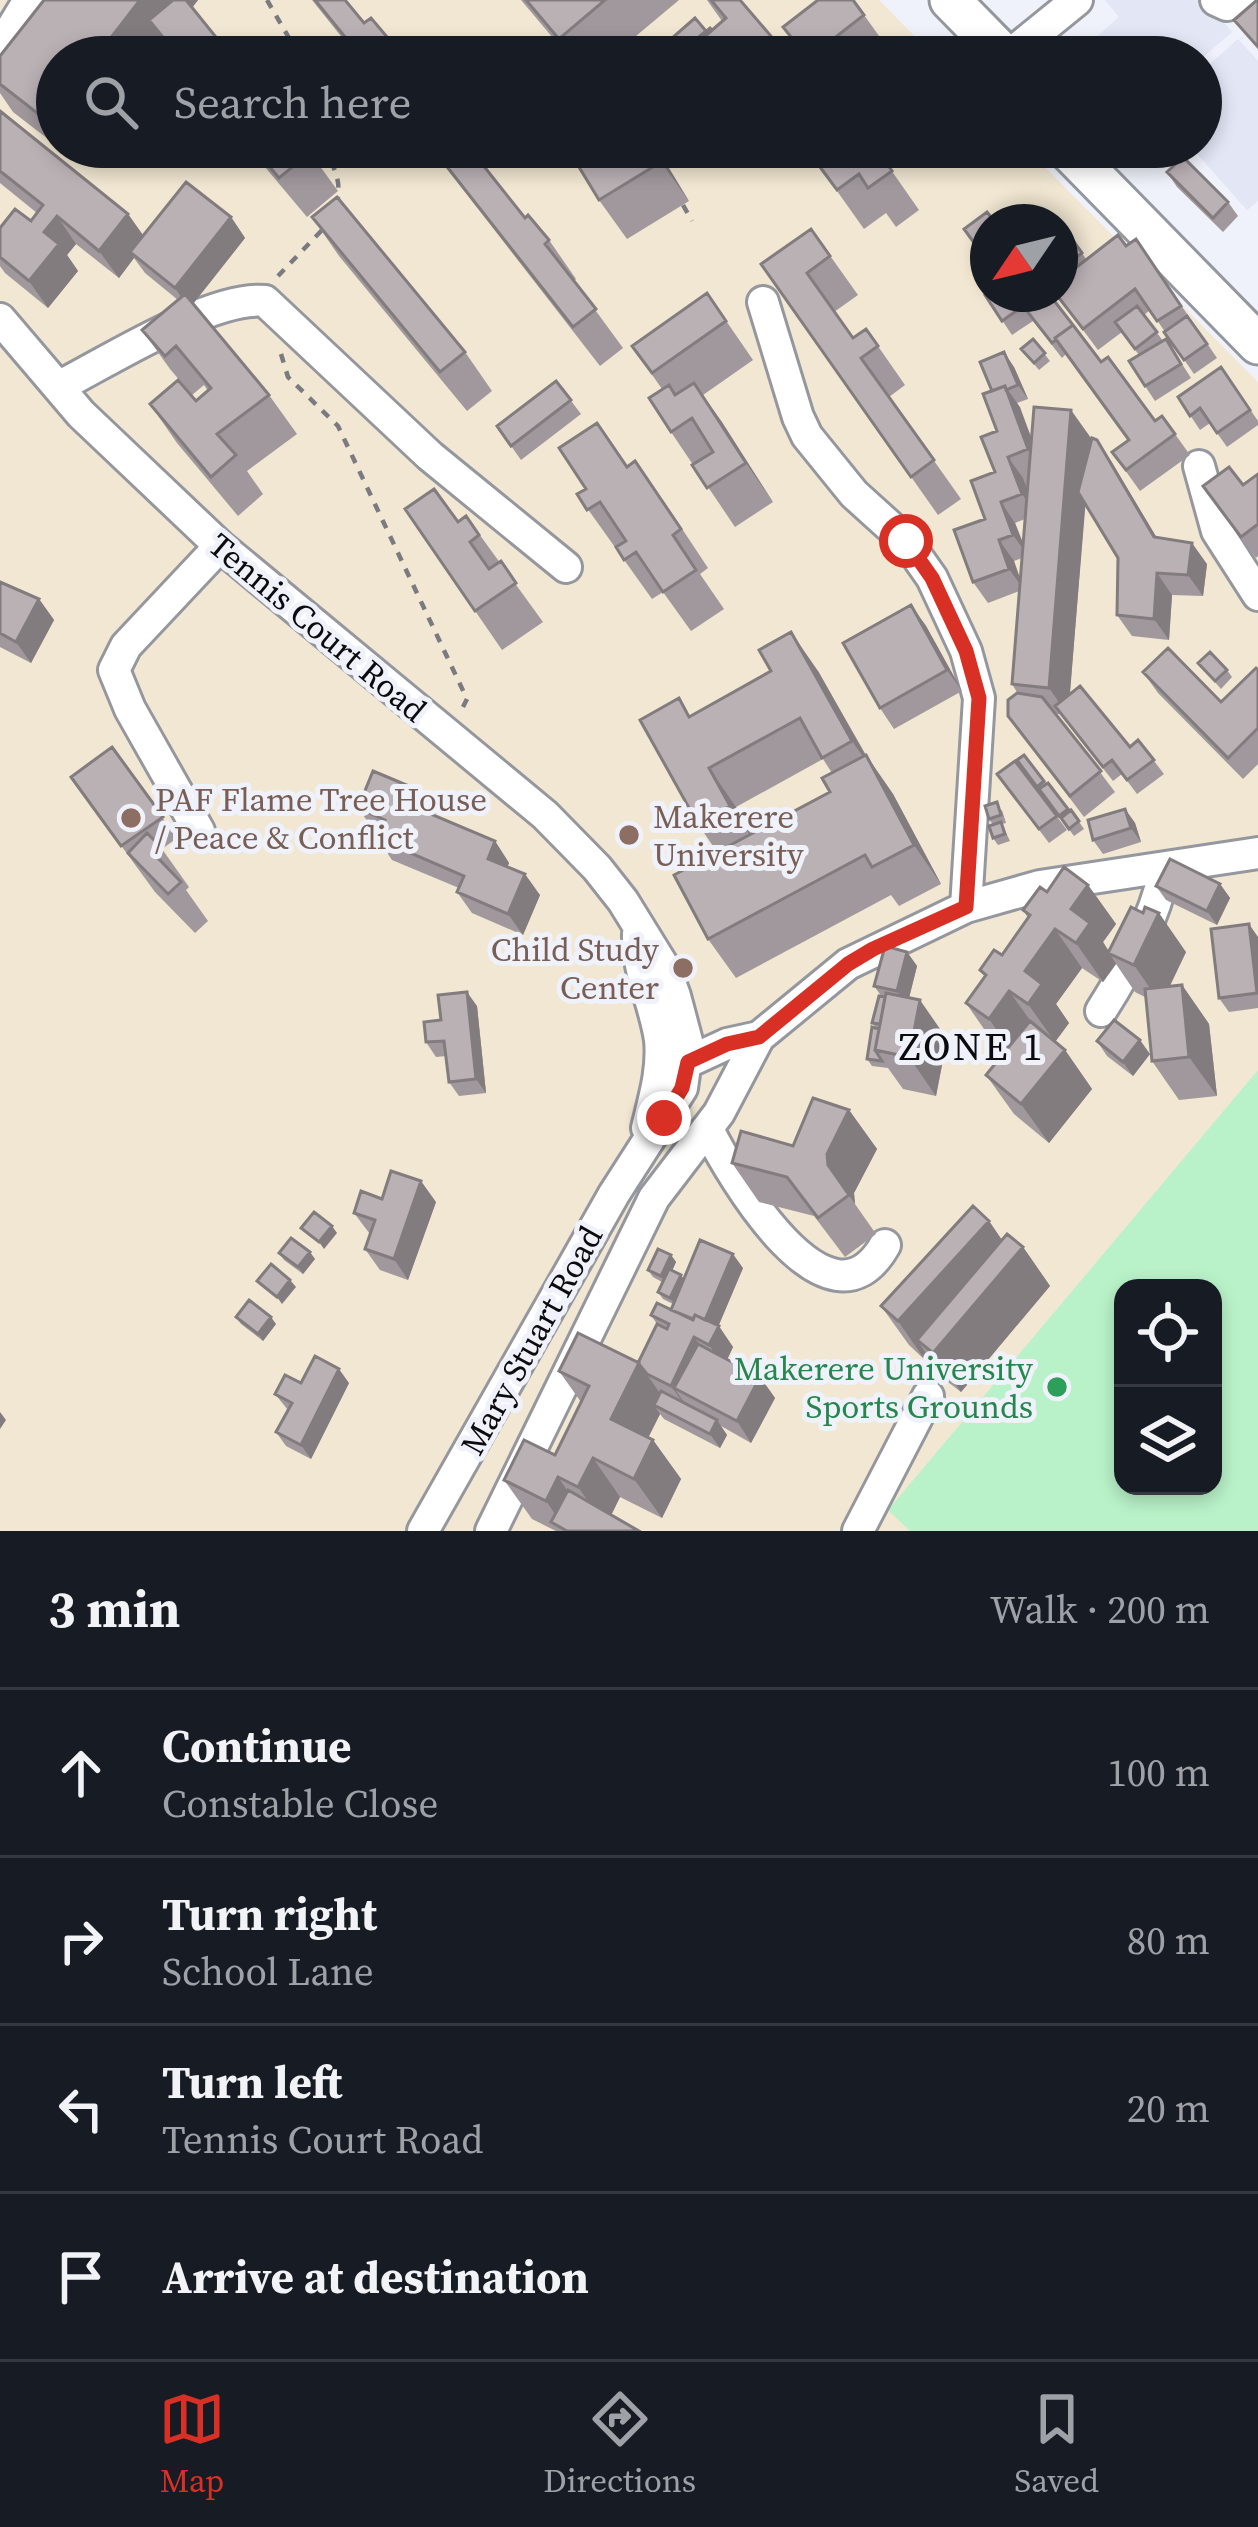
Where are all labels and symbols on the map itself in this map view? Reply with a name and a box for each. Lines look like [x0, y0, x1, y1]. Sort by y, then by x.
north arrow [970, 204, 1078, 312]
route start [879, 514, 933, 568]
street label: Tennis Court Road [199, 523, 437, 732]
place label: PAF Flame Tree House / Peace & Conflict [155, 777, 487, 860]
place label: Makerere University [653, 794, 804, 877]
marker: PAF Flame Tree House / Peace & Conflict [118, 805, 144, 831]
marker: Makerere University [616, 822, 642, 848]
place label: Child Study Center [491, 927, 659, 1010]
marker: Child Study Center [670, 955, 696, 981]
district label: ZONE 1 [899, 1020, 1045, 1073]
route end [637, 1091, 691, 1145]
street label: Mary Stuart Road [450, 1217, 613, 1463]
place label: Makerere University Sports Grounds [734, 1346, 1033, 1429]
marker: Makerere University Sports Grounds [1044, 1374, 1070, 1400]

